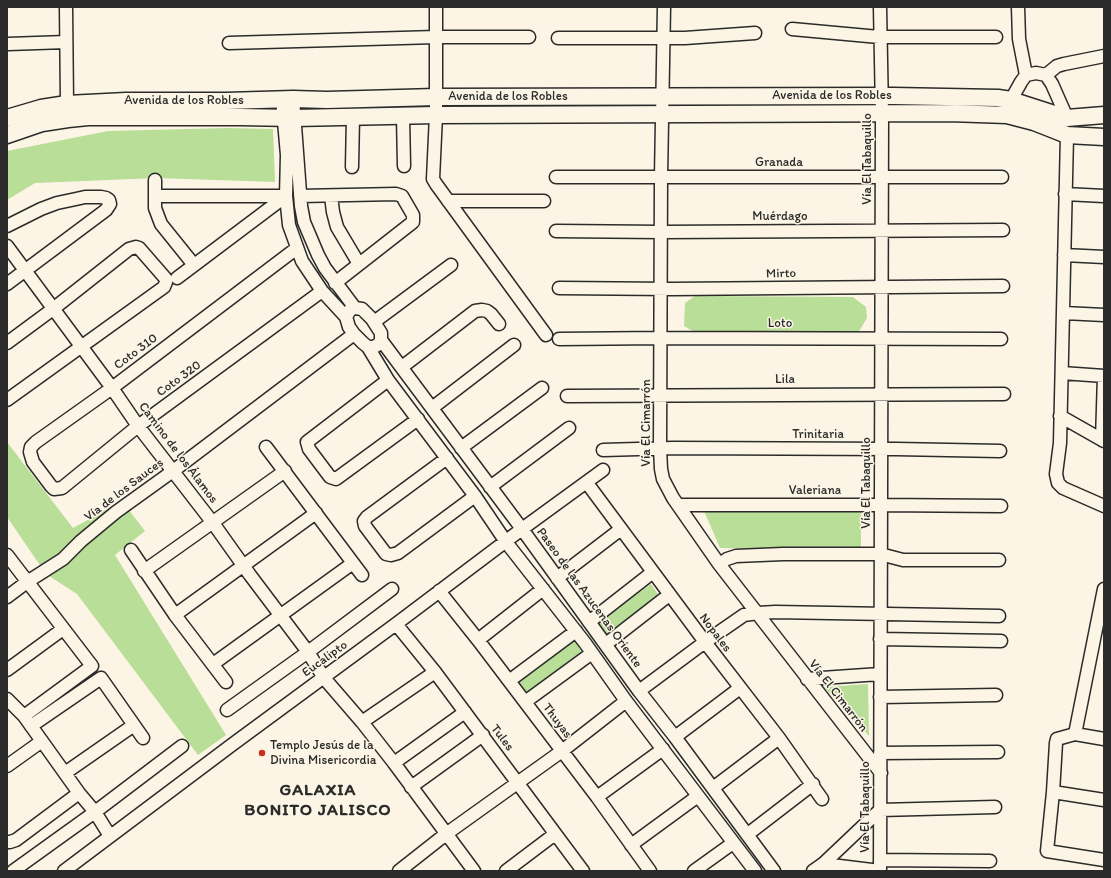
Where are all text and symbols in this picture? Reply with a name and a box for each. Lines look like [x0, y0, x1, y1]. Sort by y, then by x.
street label: Avenida de los Robles [772, 88, 892, 104]
street label: Avenida de los Robles [448, 89, 568, 105]
street label: Avenida de los Robles [124, 93, 244, 109]
street label: Vía El Tabaquillo [860, 113, 876, 205]
street label: Granada [755, 155, 803, 171]
street label: Muérdago [752, 209, 808, 225]
street label: Mirto [766, 266, 796, 282]
street label: Loto [768, 316, 792, 332]
street label: Coto 310 [111, 331, 161, 373]
street label: Coto 320 [154, 358, 204, 400]
street label: Lila [775, 372, 795, 388]
street label: Vía El Cimarrón [639, 379, 655, 467]
street label: Camino de los Álamos [135, 399, 221, 507]
street label: Trinitaria [792, 427, 844, 443]
street label: Vía El Tabaquillo [859, 437, 875, 529]
street label: Vía de los Sauces [81, 455, 167, 525]
street label: Valeriana [789, 483, 841, 499]
street label: Paseo de las Azucenas Oriente [533, 525, 645, 671]
street label: Nopales [695, 611, 735, 655]
street label: Eucalipto [299, 637, 351, 681]
street label: Vía El Cimarrón [805, 657, 871, 735]
street label: Thuyas [539, 700, 575, 742]
street label: Tules [487, 722, 517, 754]
place label: Templo Jesús de la Divina Misericordia [270, 738, 377, 769]
marker: Templo Jesús de la Divina Misericordia [257, 748, 267, 758]
street label: Vía El Tabaquillo [858, 761, 874, 853]
district label: GALAXIA BONITO JALISCO [246, 781, 390, 821]

